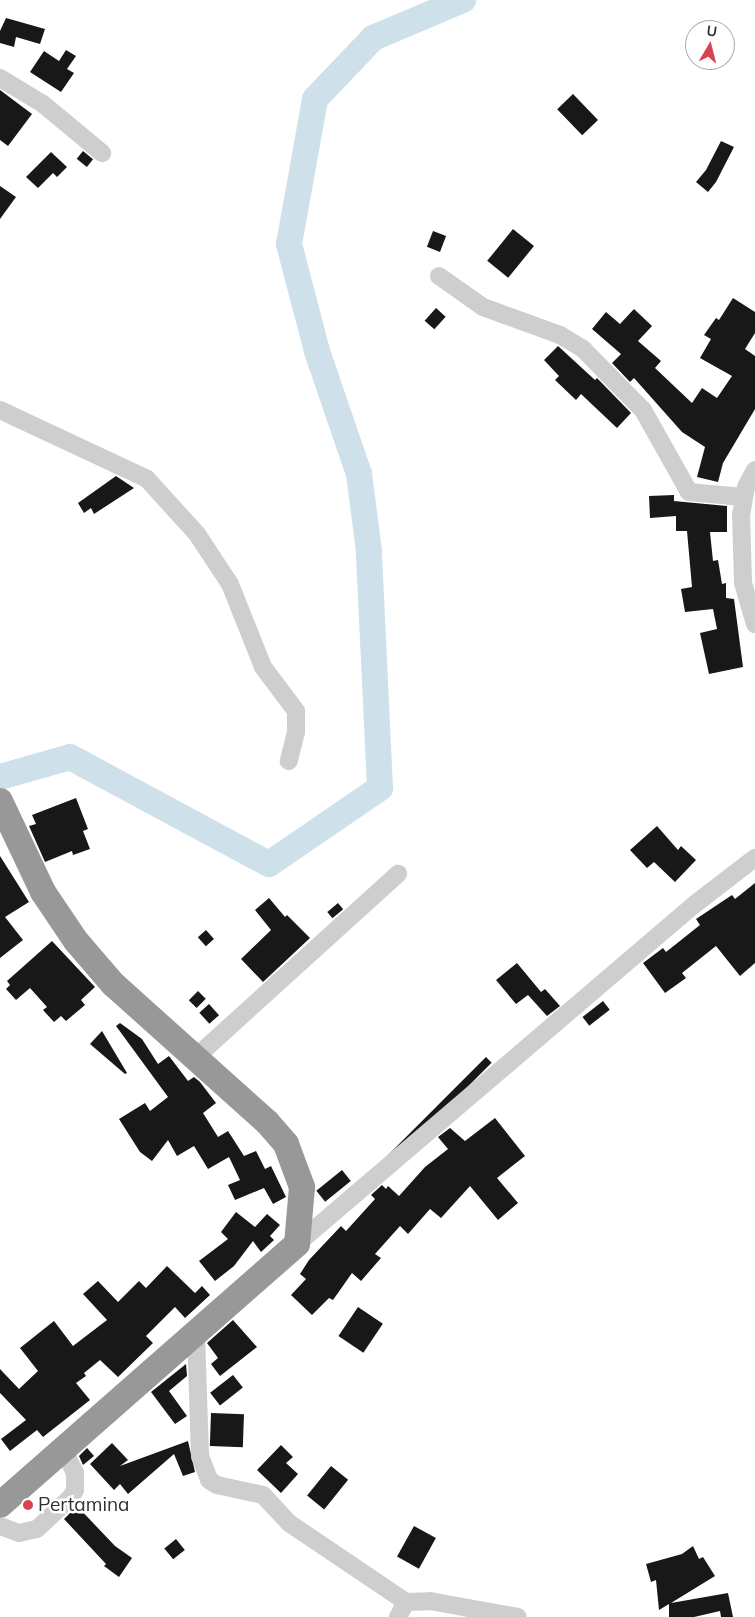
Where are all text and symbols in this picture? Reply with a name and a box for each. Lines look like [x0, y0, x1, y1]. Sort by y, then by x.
north arrow [685, 20, 735, 70]
text: U [706, 22, 718, 41]
place label: Pertamina [38, 1494, 129, 1516]
marker: Pertamina [22, 1499, 34, 1511]

